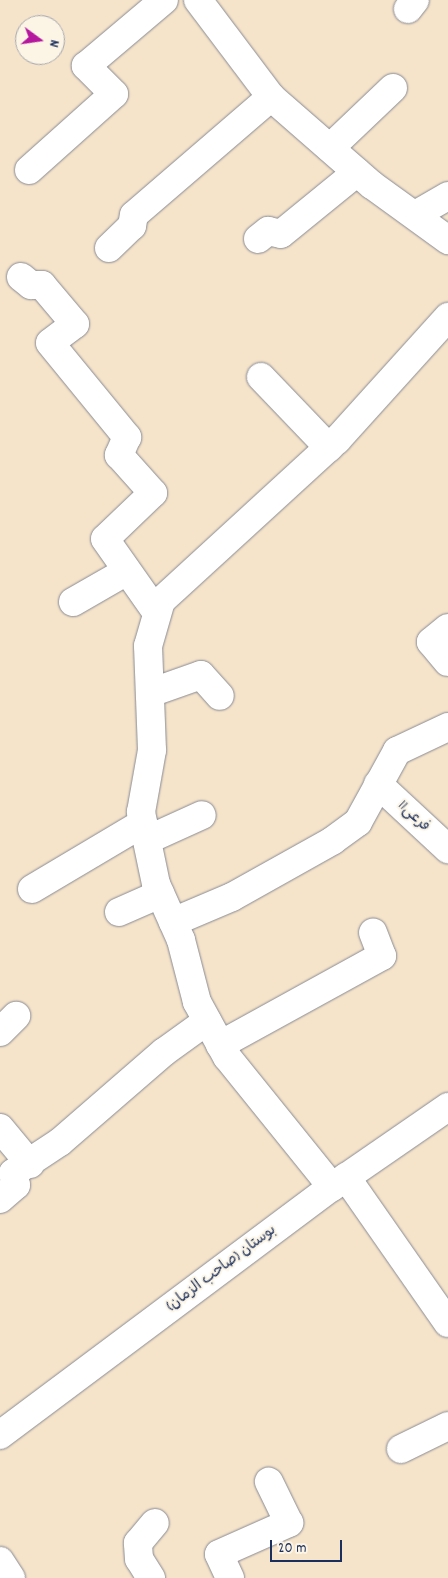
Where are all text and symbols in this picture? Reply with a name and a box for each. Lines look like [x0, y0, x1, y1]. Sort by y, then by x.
north arrow [15, 15, 65, 65]
text: N [43, 38, 64, 49]
street label: فرعی11 [393, 798, 433, 836]
street label: بوستان (صاحب الزمان) [164, 1222, 280, 1316]
scale bar [273, 1530, 346, 1562]
text: 20 m [278, 1538, 306, 1560]

